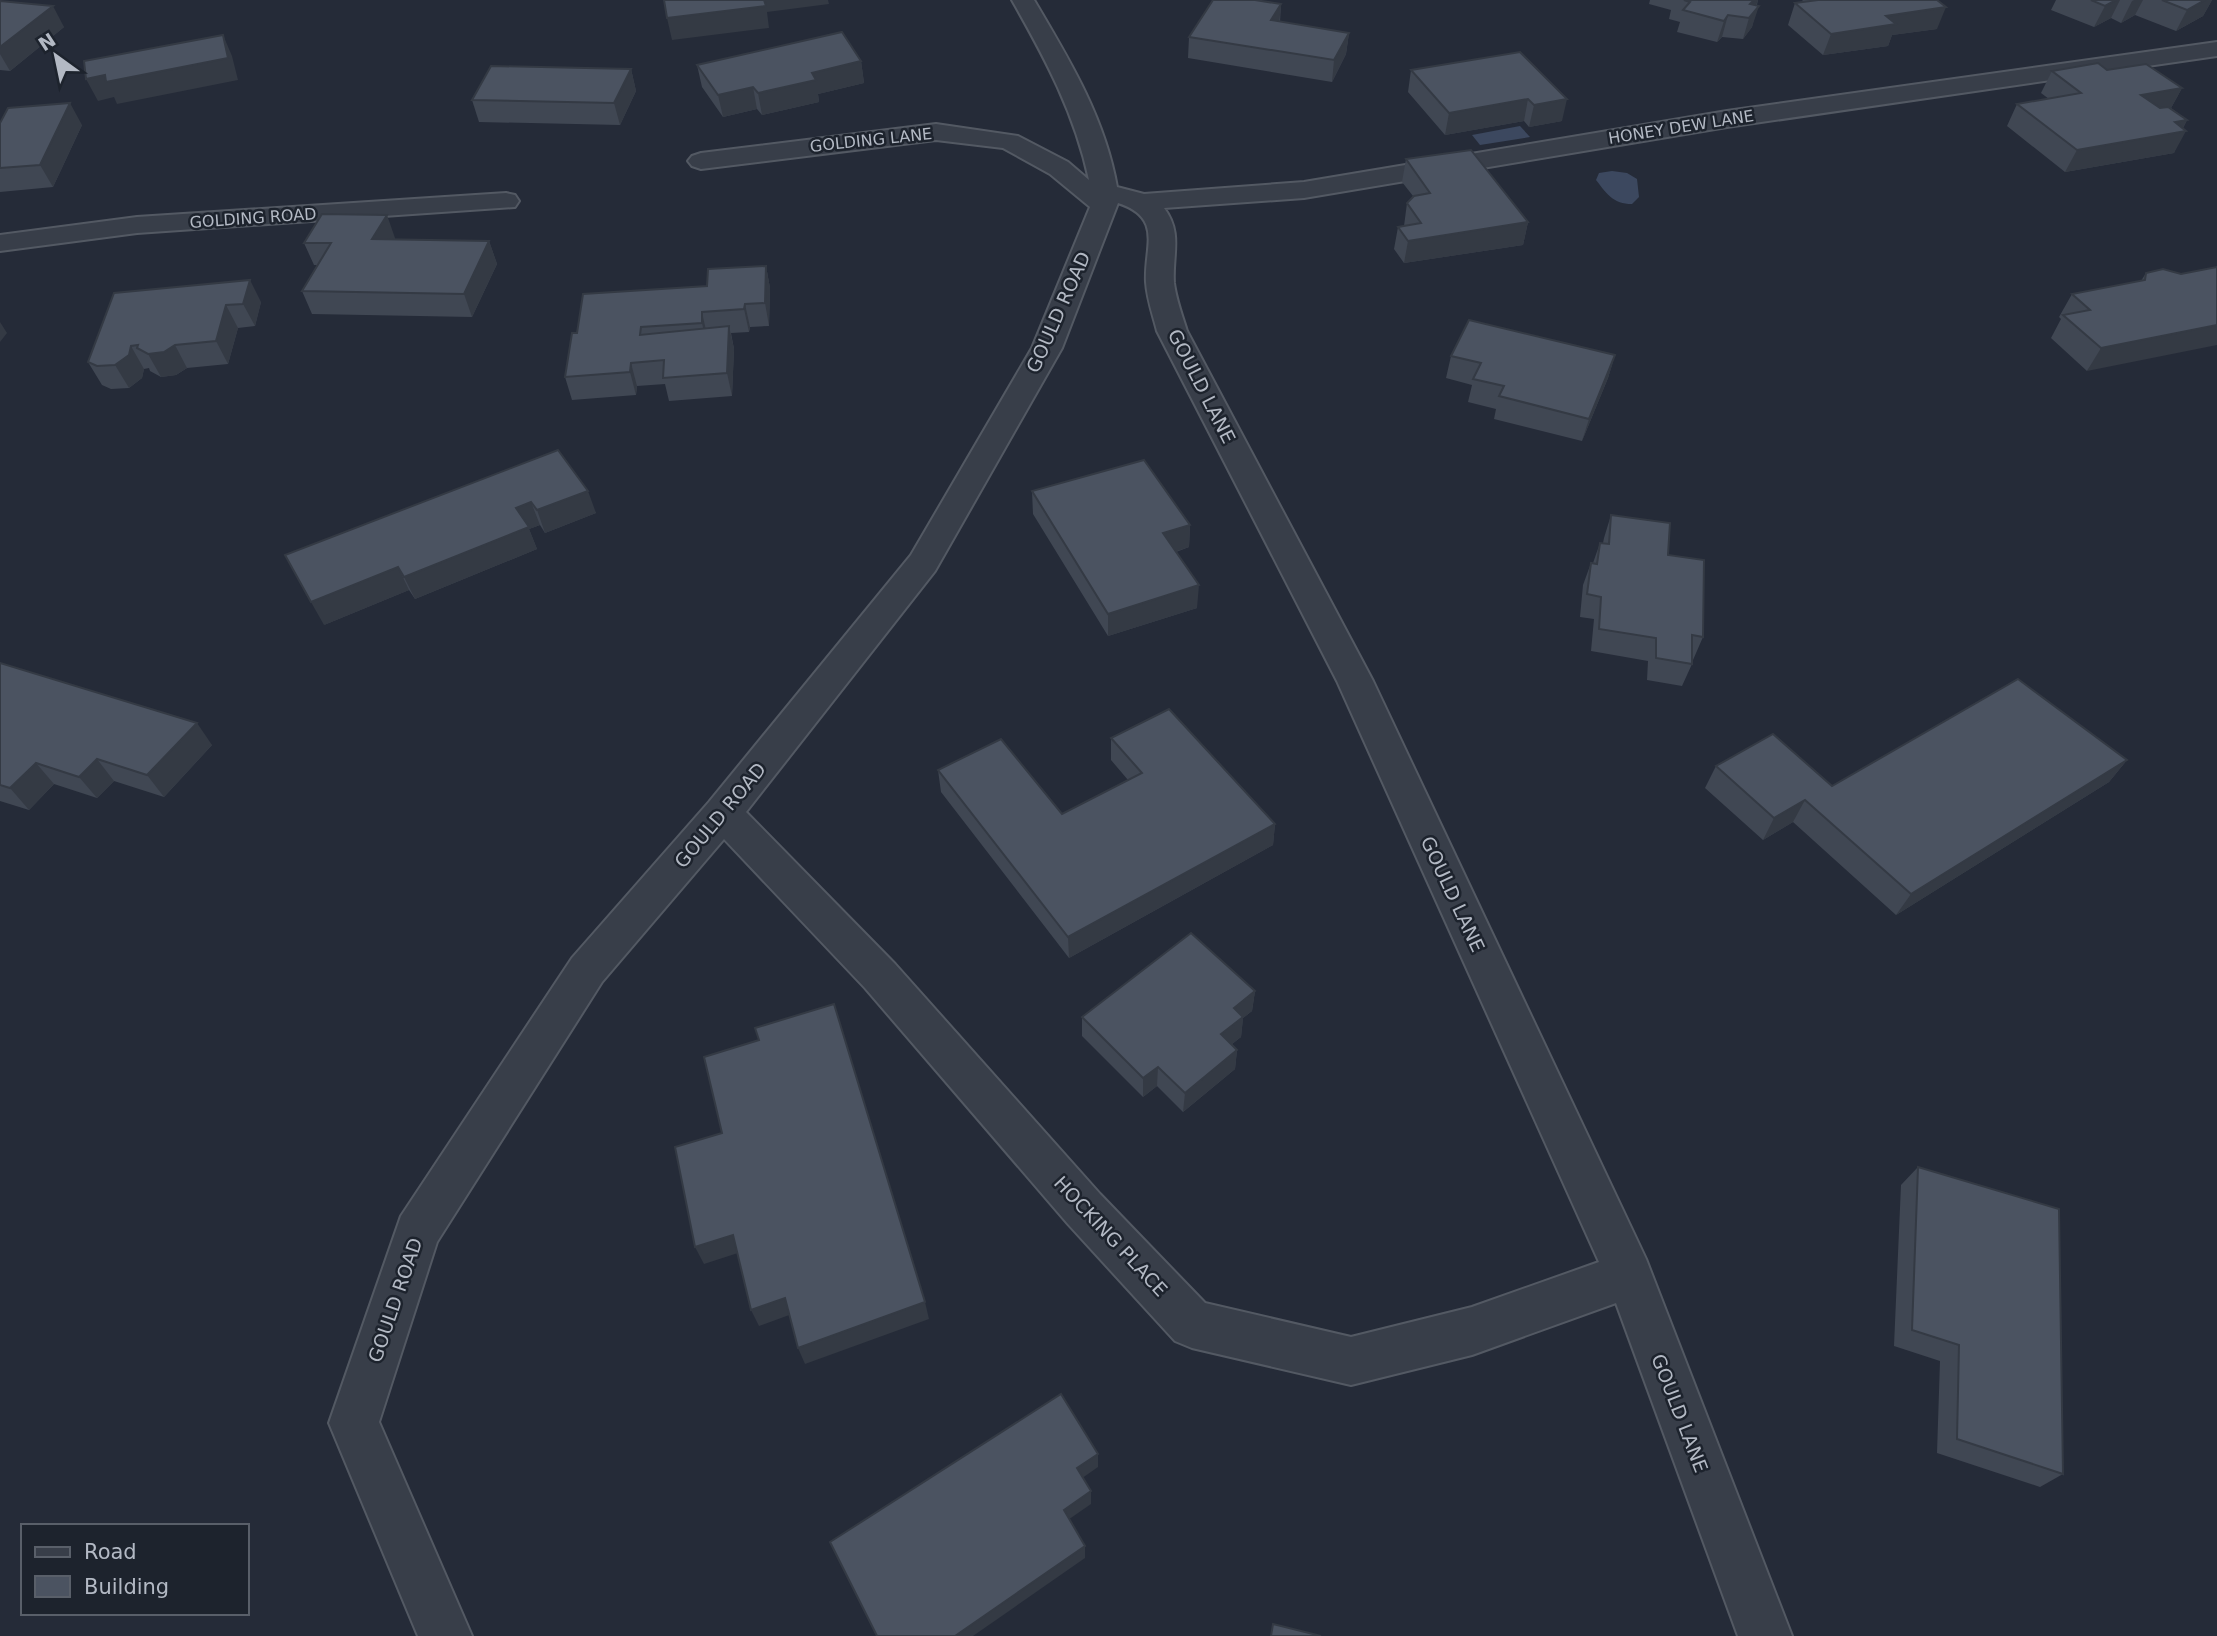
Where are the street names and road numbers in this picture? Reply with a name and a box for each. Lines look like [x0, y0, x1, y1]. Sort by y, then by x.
street label: HONEY DEW LANE [1607, 106, 1755, 148]
street label: GOLDING LANE [809, 124, 933, 156]
street label: GOLDING ROAD [189, 204, 317, 232]
street label: GOULD ROAD [1021, 248, 1095, 376]
street label: GOULD LANE [1164, 325, 1240, 447]
street label: GOULD ROAD [670, 758, 770, 872]
street label: GOULD LANE [1417, 833, 1489, 955]
street label: HOCKING PLACE [1050, 1171, 1172, 1301]
street label: GOULD ROAD [363, 1235, 427, 1365]
street label: GOULD LANE [1647, 1351, 1713, 1475]

